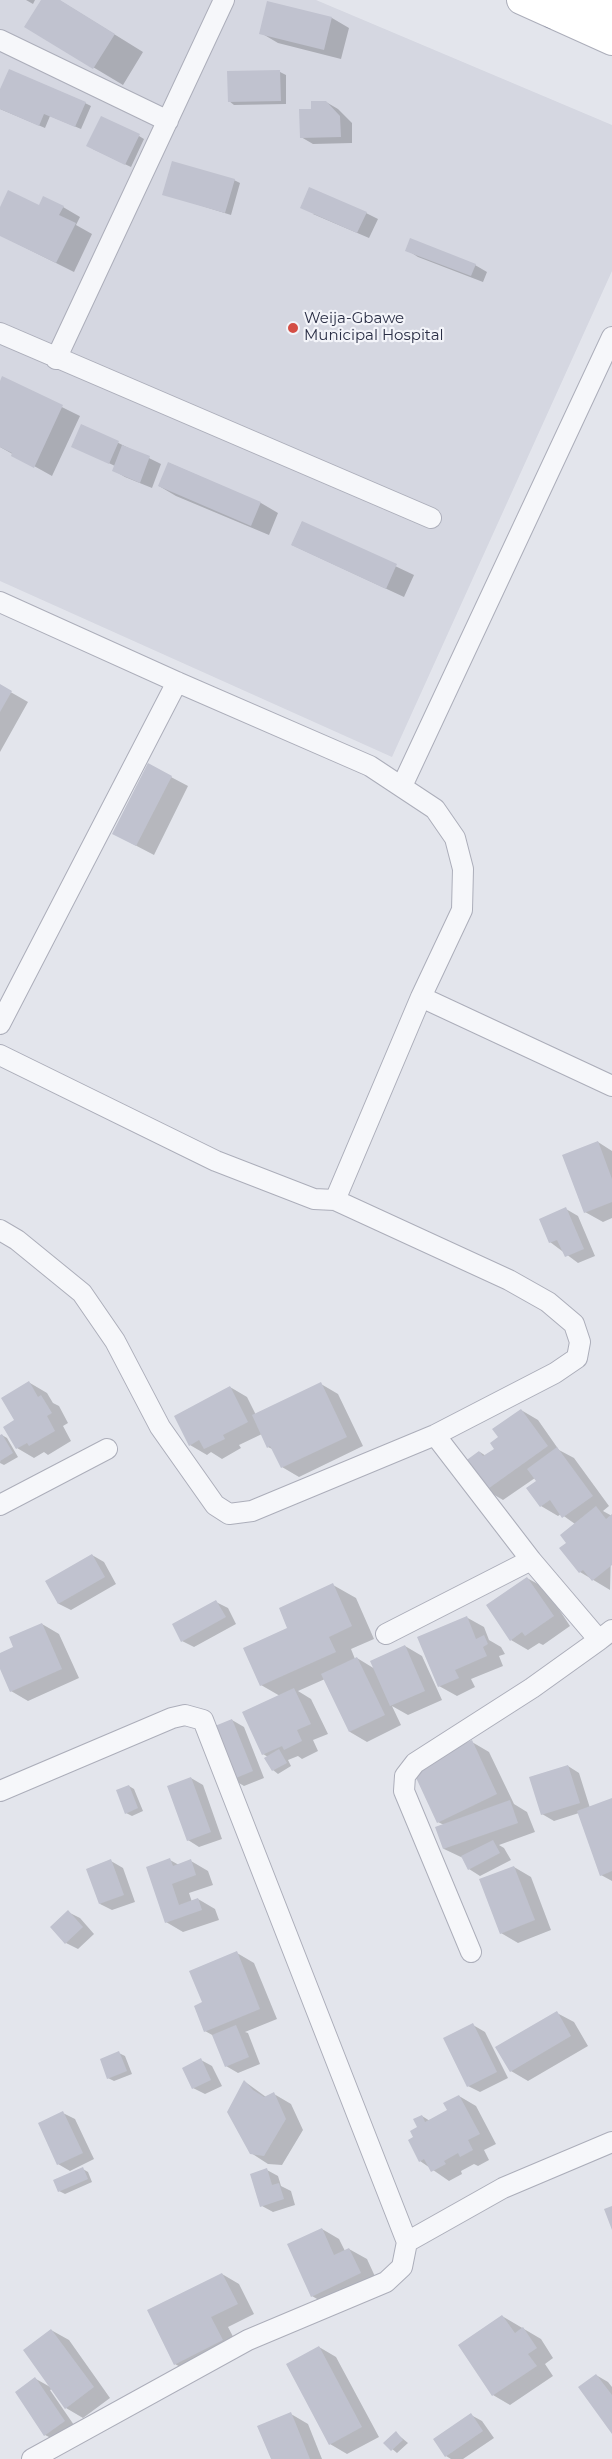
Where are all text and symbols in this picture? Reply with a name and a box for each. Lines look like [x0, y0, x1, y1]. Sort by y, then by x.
place label: Weija-Gbawe Municipal Hospital [304, 310, 444, 345]
marker: Weija-Gbawe Municipal Hospital [286, 321, 300, 335]

